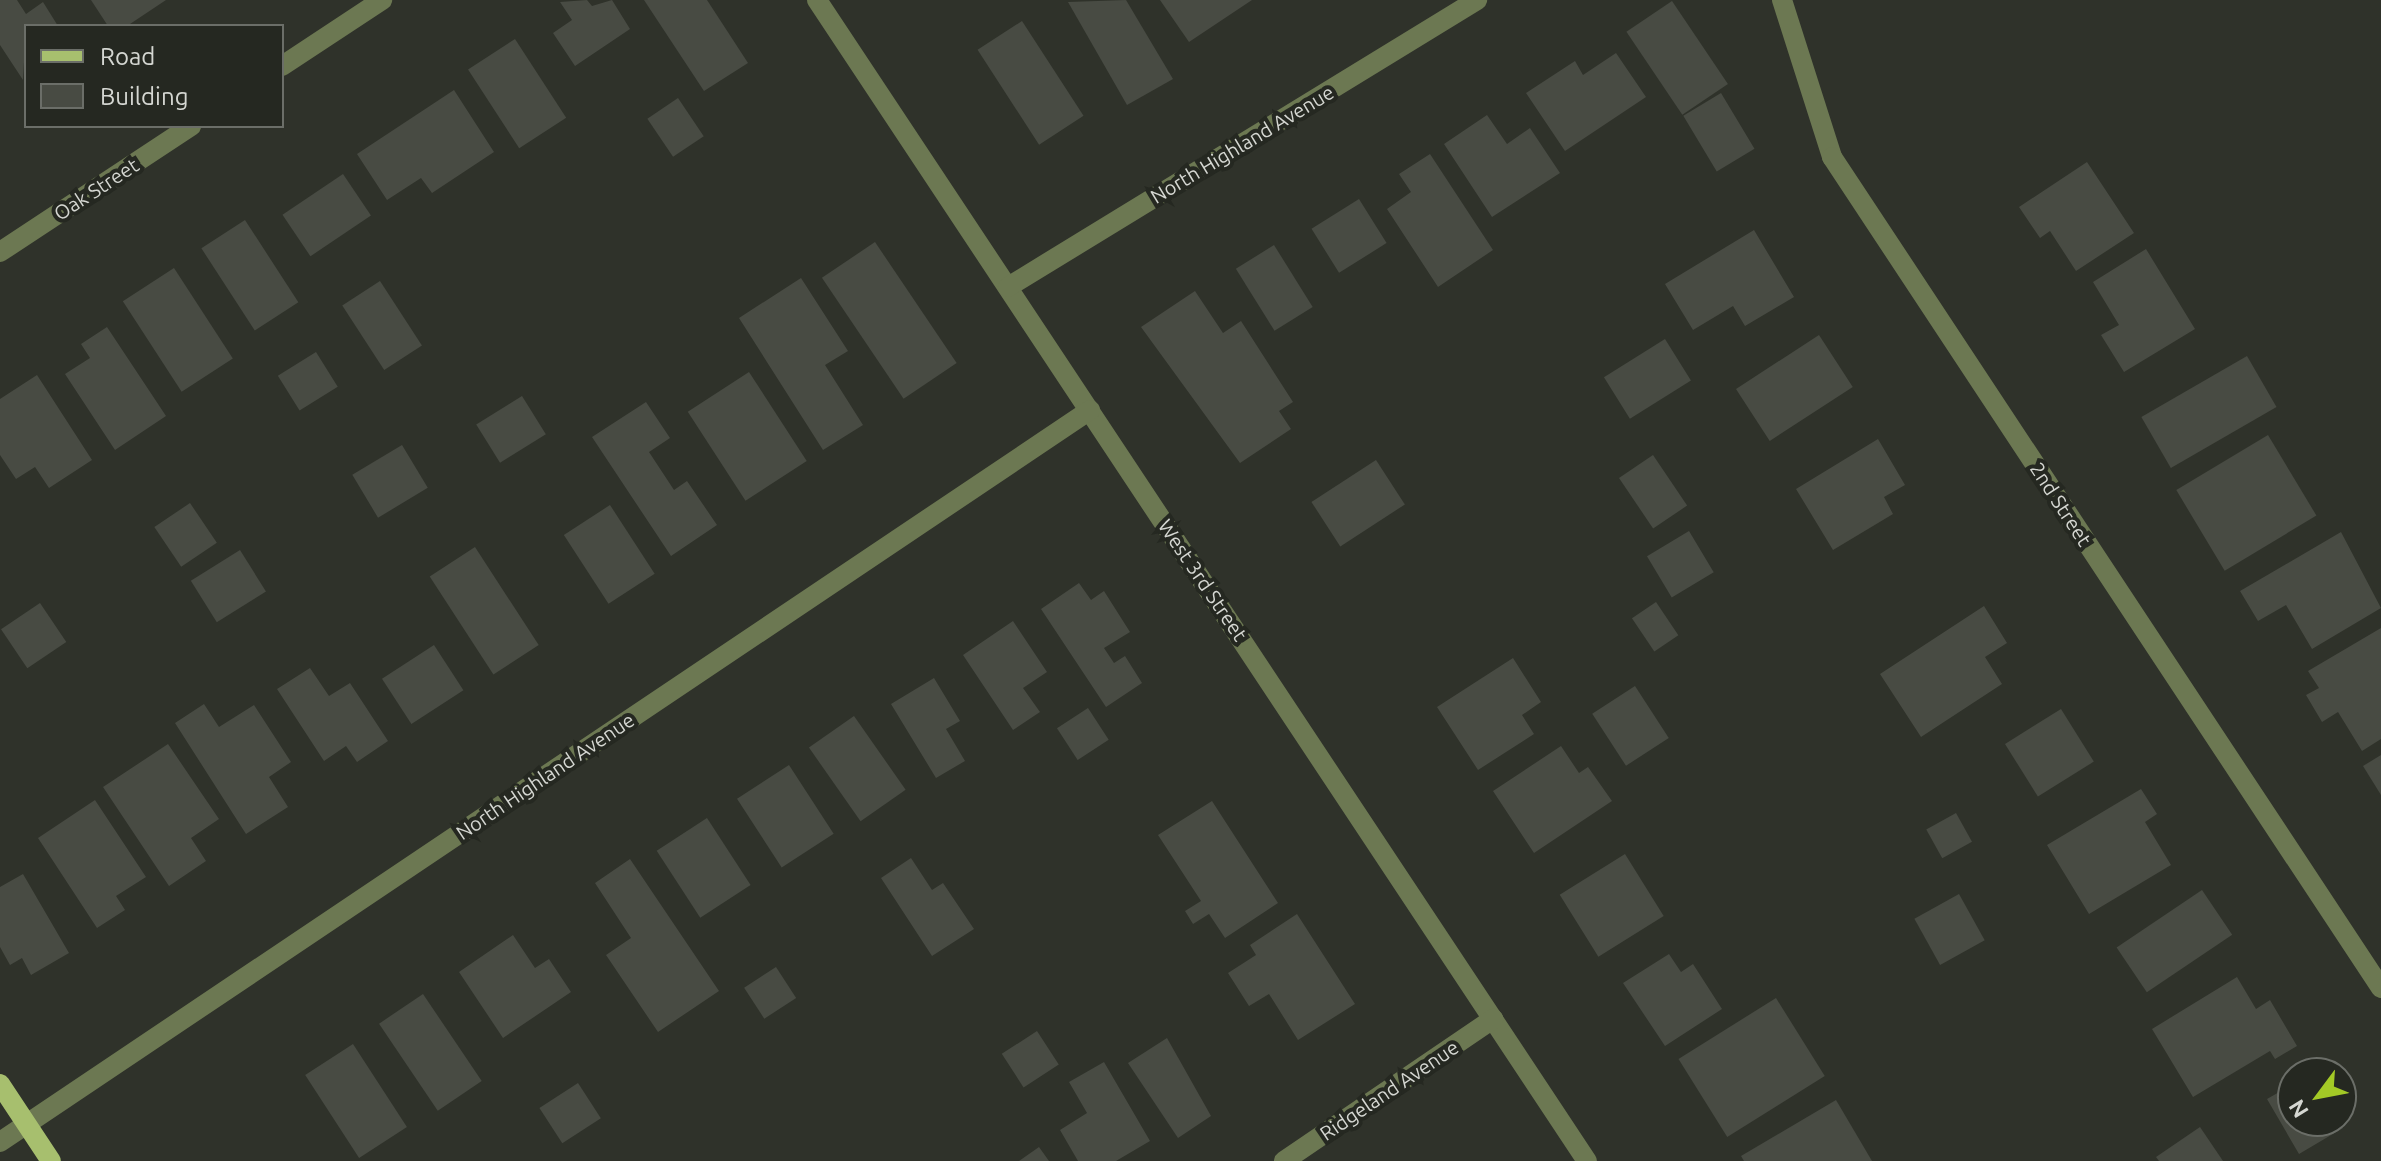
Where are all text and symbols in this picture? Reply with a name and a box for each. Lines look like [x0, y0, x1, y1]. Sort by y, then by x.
legend [24, 24, 284, 128]
text: Road [100, 43, 155, 70]
street label: North Highland Avenue [1146, 80, 1338, 208]
text: Building [100, 83, 188, 110]
street label: Oak Street [49, 153, 143, 225]
street label: 2nd Street [2025, 458, 2097, 550]
street label: West 3rd Street [1154, 515, 1252, 645]
street label: North Highland Avenue [451, 707, 639, 845]
street label: Ridgeland Avenue [1315, 1035, 1463, 1145]
north arrow [2277, 1057, 2357, 1137]
text: N [2283, 1095, 2313, 1123]

